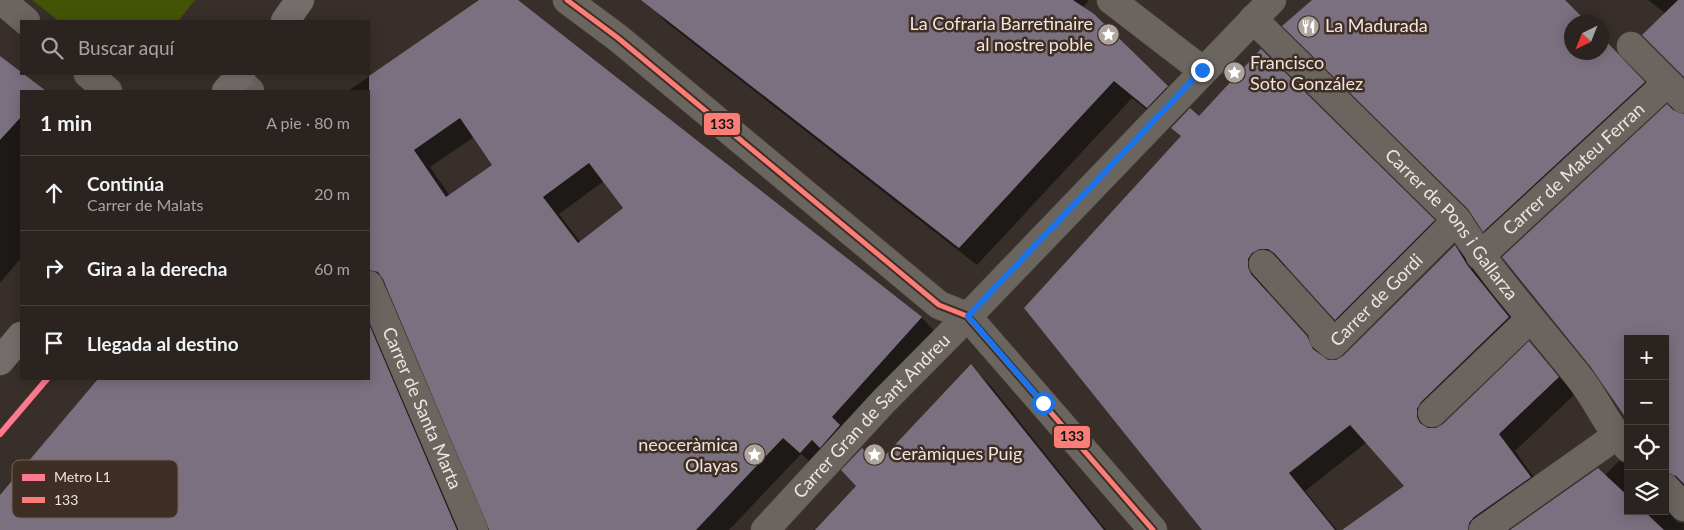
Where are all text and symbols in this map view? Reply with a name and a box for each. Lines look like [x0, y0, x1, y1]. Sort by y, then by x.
place label: La Cofraria Barretinaire al nostre poble [910, 12, 1093, 55]
restaurant icon: La Madurada [1297, 14, 1321, 38]
place label: La Madurada [1325, 14, 1428, 36]
north arrow [1564, 15, 1609, 60]
search box [20, 20, 370, 75]
place icon: La Cofraria Barretinaire al nostre poble [1097, 22, 1121, 46]
icon: search [38, 34, 66, 62]
text: Buscar aquí [78, 36, 174, 59]
place label: Francisco Soto González [1250, 51, 1363, 94]
route end [1191, 59, 1214, 82]
place icon: Francisco Soto González [1222, 61, 1246, 85]
street label: Carrer de Mateu Ferran [1498, 97, 1649, 239]
text: 1 min [40, 110, 92, 135]
line badge: 133 [703, 112, 741, 136]
text: A pie · 80 m [266, 113, 350, 132]
text: 133 [710, 115, 734, 132]
street label: Carrer de Pons i Gallarza [1381, 143, 1523, 304]
text: Continúa [87, 172, 164, 195]
icon: ahead [40, 179, 68, 207]
text: 20 m [314, 184, 350, 203]
text: Carrer de Malats [87, 195, 203, 214]
street label: Carrer de Gordi [1325, 249, 1427, 351]
icon: right [40, 254, 68, 282]
text: Gira a la derecha [87, 257, 227, 280]
text: 60 m [314, 259, 350, 278]
street label: Carrer de Santa Marta [378, 323, 467, 492]
icon: arrive [40, 329, 68, 357]
street label: Carrer Gran de Sant Andreu [788, 329, 954, 502]
text: Llegada al destino [87, 332, 239, 355]
map controls [1624, 335, 1669, 515]
button: + [1624, 335, 1669, 380]
button: − [1624, 380, 1669, 425]
route start [1032, 392, 1055, 415]
line badge: 133 [1053, 425, 1091, 449]
button: locate [1624, 425, 1669, 470]
text: 133 [1060, 427, 1084, 444]
place label: neoceràmica Olayas [638, 433, 738, 476]
place icon: Ceràmiques Puig [862, 442, 886, 466]
place label: Ceràmiques Puig [890, 442, 1022, 464]
place icon: neoceràmica Olayas [742, 443, 766, 467]
legend [12, 460, 178, 518]
text: Metro L1 [54, 468, 111, 485]
button: layers [1624, 470, 1669, 515]
text: 133 [54, 491, 78, 508]

